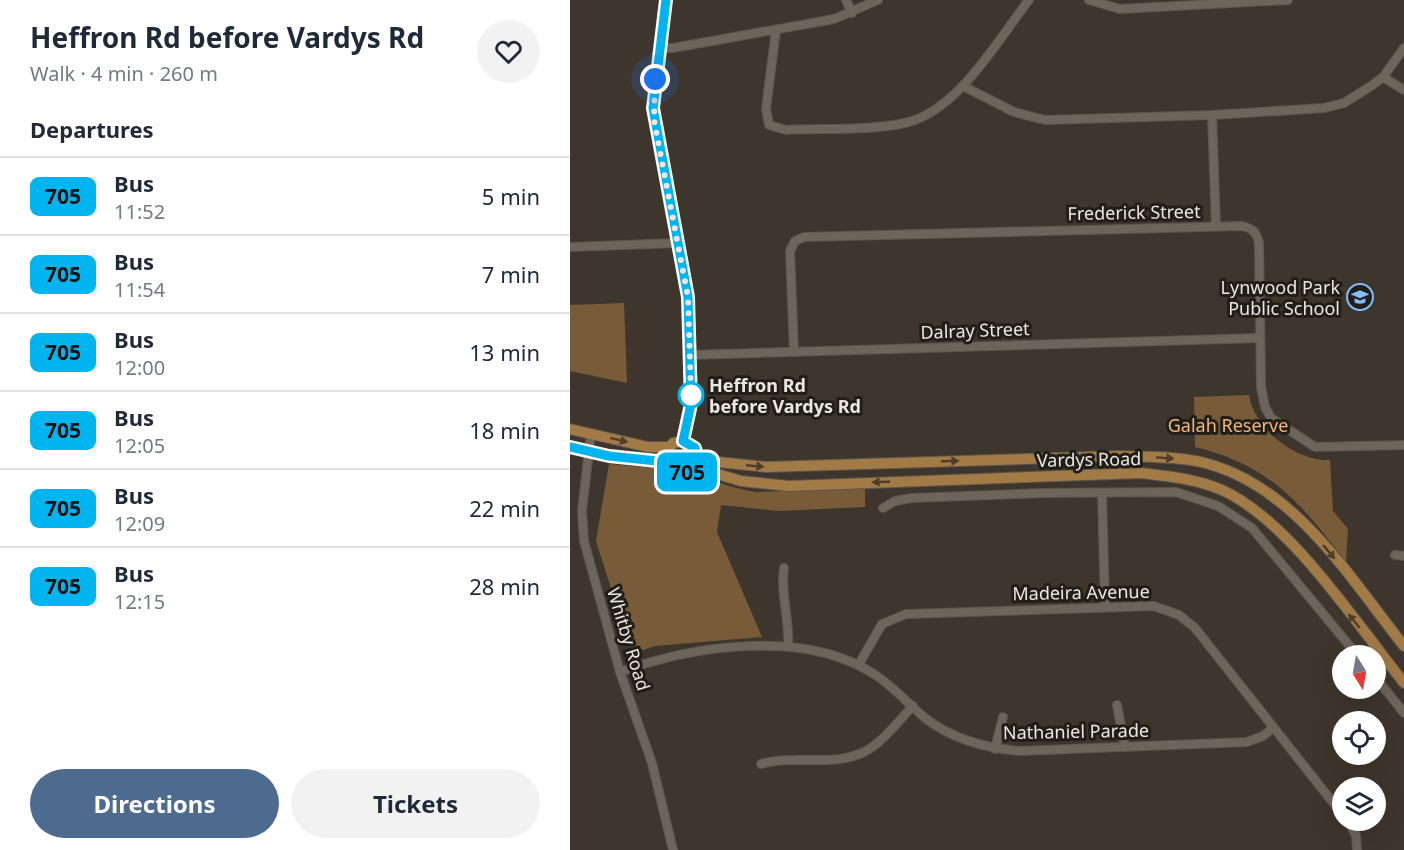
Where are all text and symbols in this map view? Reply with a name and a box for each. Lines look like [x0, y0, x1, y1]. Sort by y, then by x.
text: Heffron Rd before Vardys Rd [30, 18, 424, 56]
button: heart [477, 20, 540, 83]
text: Walk · 4 min · 260 m [30, 60, 218, 87]
your location [640, 64, 670, 94]
text: Departures [30, 114, 154, 144]
text: Bus [114, 168, 154, 198]
text: 5 min [482, 181, 540, 211]
text: 705 [45, 182, 81, 210]
text: 11:52 [114, 198, 165, 225]
street label: Frederick Street [1067, 199, 1201, 225]
text: Bus [114, 246, 154, 276]
text: 7 min [482, 259, 540, 289]
text: 705 [45, 260, 81, 288]
place label: Lynwood Park Public School [1221, 275, 1340, 320]
text: 11:54 [114, 276, 165, 303]
school or university icon: Lynwood Park Public School [1345, 282, 1375, 312]
street label: Dalray Street [920, 316, 1030, 344]
text: Bus [114, 324, 154, 354]
text: 13 min [469, 337, 540, 367]
text: 705 [45, 338, 81, 366]
text: 12:00 [114, 354, 165, 381]
place label: Heffron Rd before Vardys Rd [709, 373, 861, 418]
marker: Heffron Rd before Vardys Rd [678, 382, 704, 408]
text: Bus [114, 402, 154, 432]
park label: Galah Reserve [1168, 413, 1288, 437]
text: 18 min [469, 415, 540, 445]
text: 705 [45, 416, 81, 444]
text: 12:05 [114, 432, 165, 459]
one-way arrow [610, 435, 628, 445]
street label: Vardys Road [1037, 446, 1141, 472]
line badge: 705 [652, 452, 722, 492]
one-way arrow [1156, 453, 1175, 462]
one-way arrow [940, 457, 959, 466]
text: 705 [669, 458, 705, 486]
one-way arrow [745, 461, 764, 471]
one-way arrow [872, 478, 891, 487]
text: Bus [114, 480, 154, 510]
text: 22 min [469, 493, 540, 523]
text: 705 [45, 494, 81, 522]
text: 12:09 [114, 510, 165, 537]
one-way arrow [1322, 544, 1335, 560]
text: Bus [114, 558, 154, 588]
text: 28 min [469, 571, 540, 601]
text: 705 [45, 572, 81, 600]
street label: Madeira Avenue [1012, 579, 1150, 605]
street label: Whitby Road [602, 584, 656, 694]
text: 12:15 [114, 588, 165, 615]
one-way arrow [1349, 613, 1361, 628]
north arrow [1332, 645, 1386, 699]
map controls [1332, 645, 1386, 831]
button: locate [1332, 711, 1386, 765]
street label: Nathaniel Parade [1003, 718, 1149, 744]
button: Directions [30, 769, 279, 838]
button: Tickets [291, 769, 540, 838]
button: layers [1332, 777, 1386, 831]

